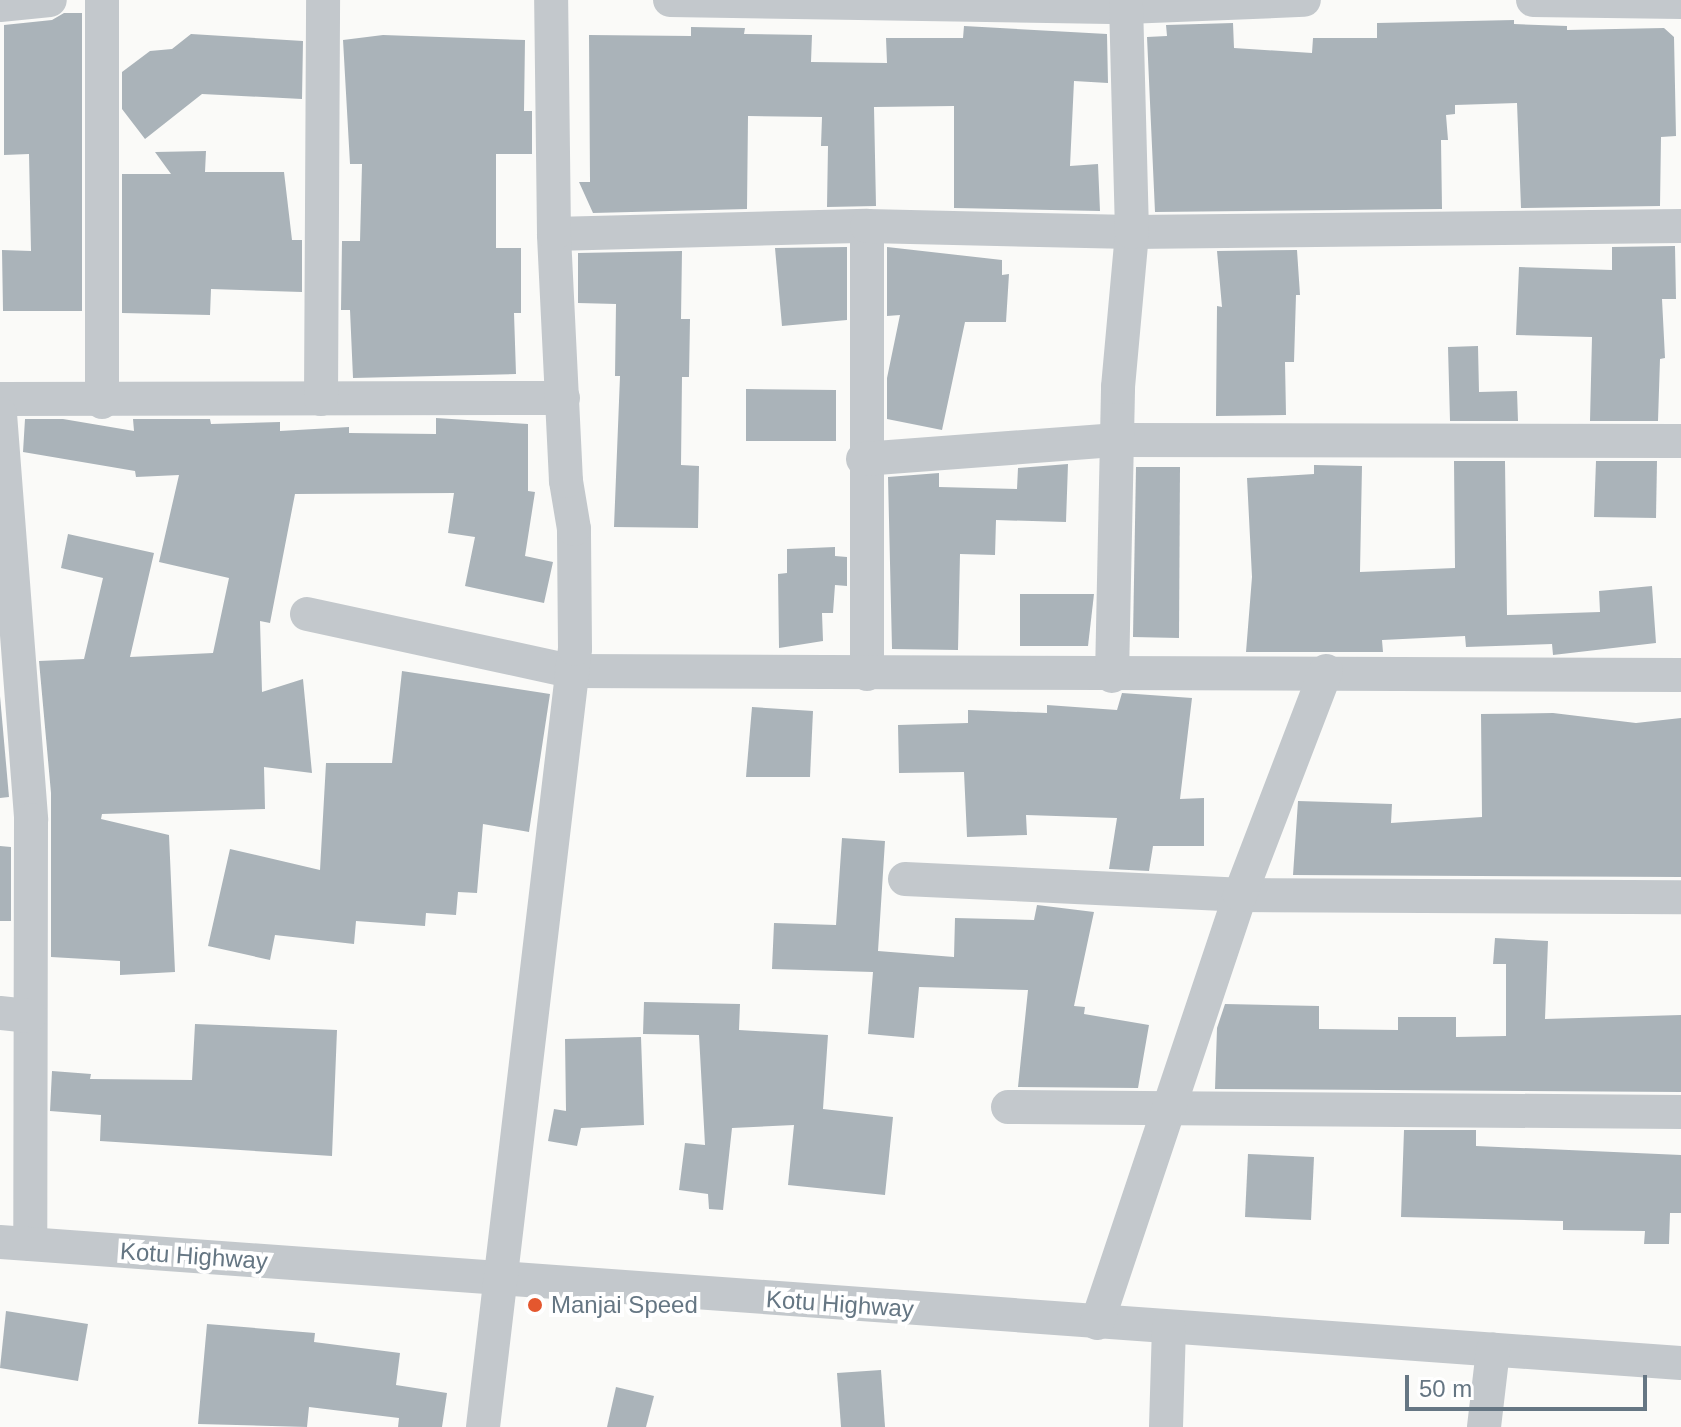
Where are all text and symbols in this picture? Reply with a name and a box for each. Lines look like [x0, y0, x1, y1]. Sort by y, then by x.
street label: Kotu Highway [119, 1236, 269, 1276]
street label: Kotu Highway [765, 1284, 915, 1324]
place label: Manjai Speed [551, 1291, 698, 1319]
marker: Manjai Speed [526, 1296, 544, 1314]
scale bar [1409, 1359, 1651, 1409]
text: 50 m [1419, 1375, 1472, 1402]

